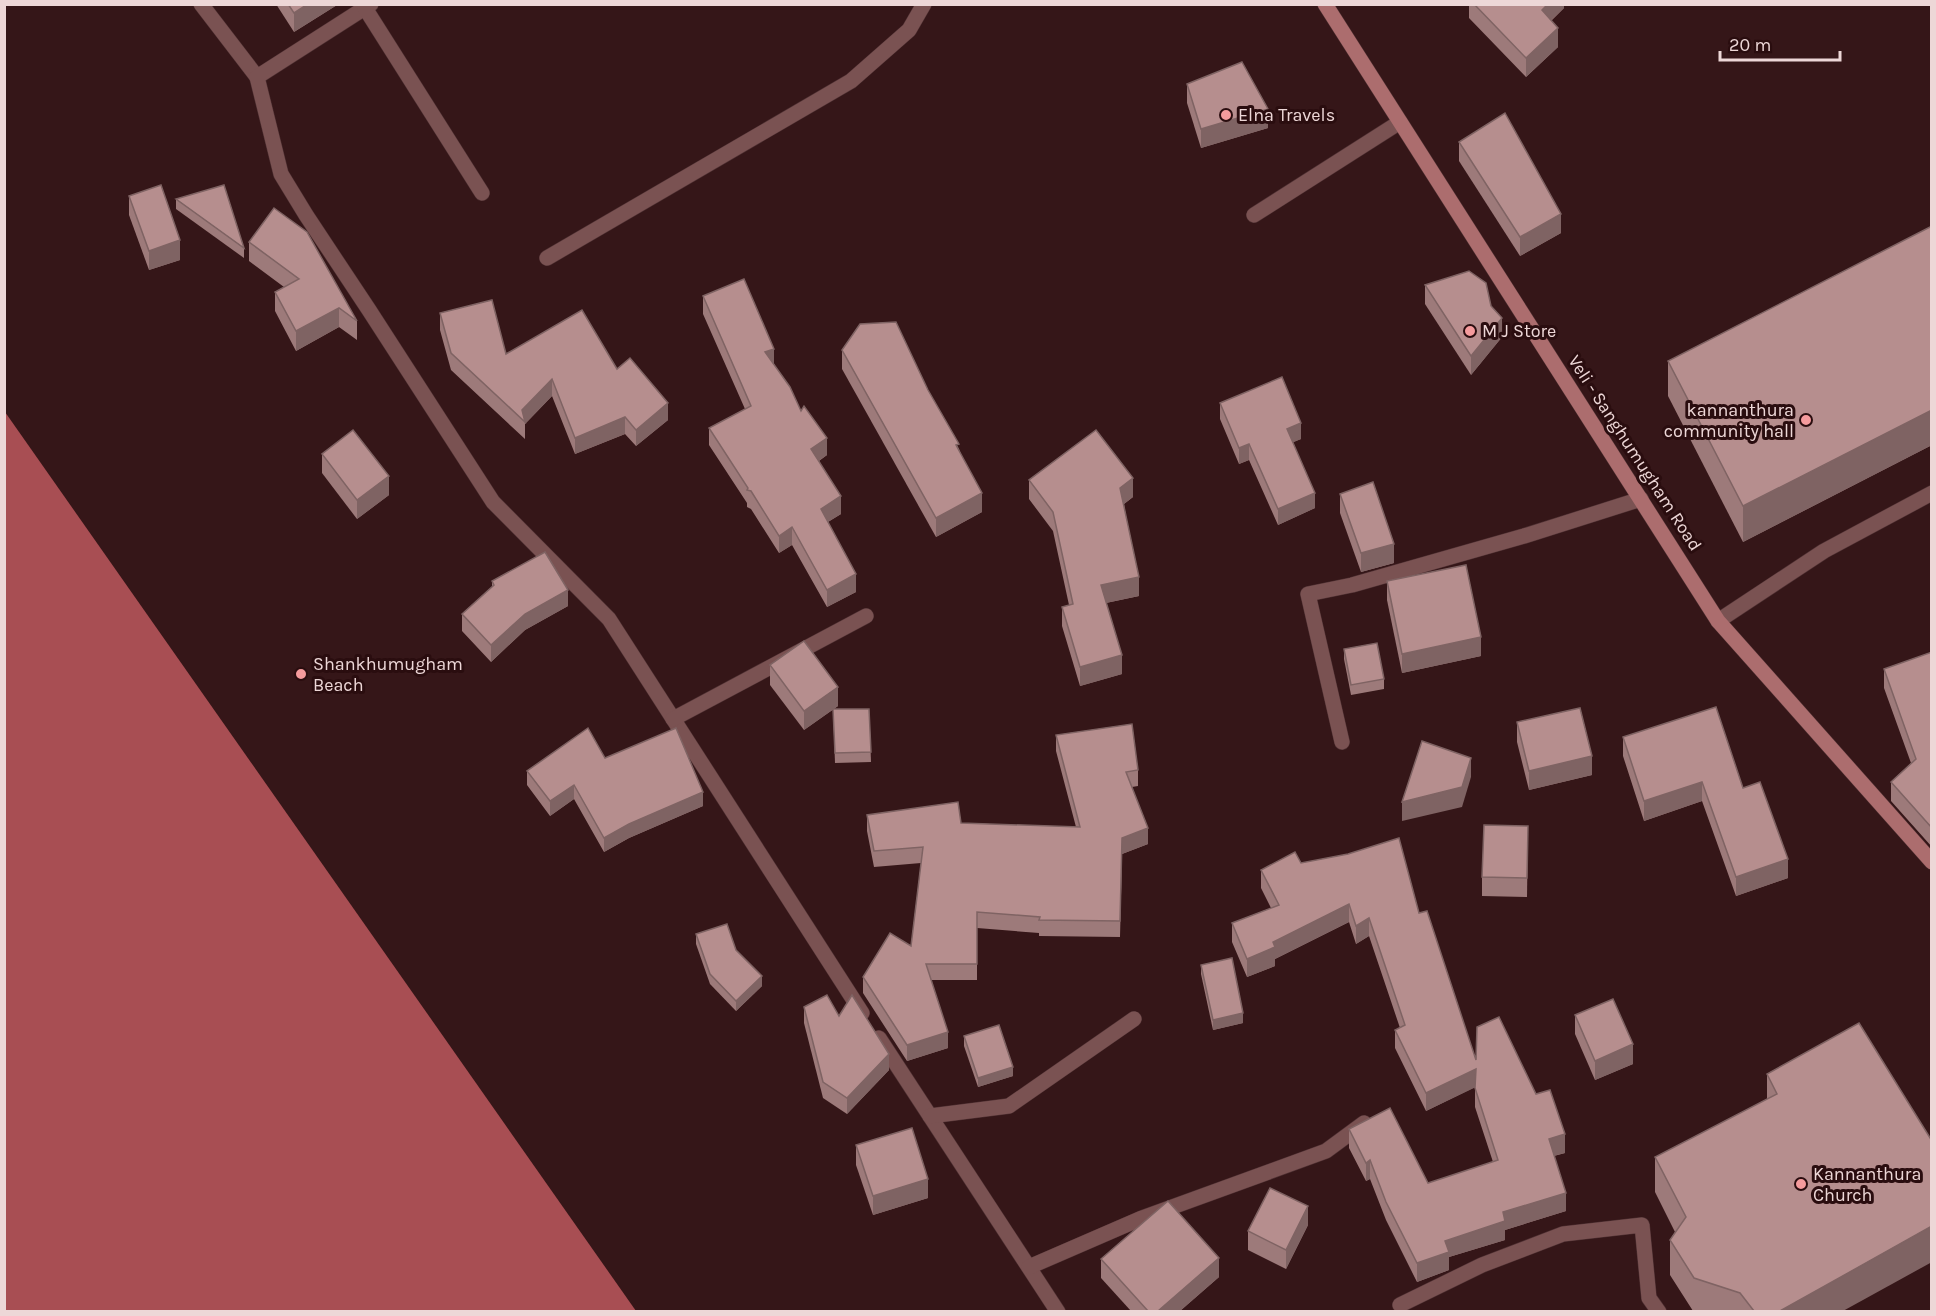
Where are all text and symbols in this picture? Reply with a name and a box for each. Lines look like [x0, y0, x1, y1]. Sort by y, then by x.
scale bar [1720, 24, 1840, 62]
text: 20 m [1729, 34, 1771, 56]
place label: Elna Travels [1238, 104, 1335, 126]
marker: Elna Travels [1219, 108, 1233, 122]
place label: M J Store [1482, 320, 1556, 342]
marker: M J Store [1463, 324, 1477, 338]
street label: Veli - Sanghumugham Road [1563, 351, 1707, 555]
place label: kannanthura community hall [1664, 399, 1794, 442]
marker: kannanthura community hall [1799, 413, 1813, 427]
place label: Shankhumugham Beach [313, 653, 463, 696]
marker: Shankhumugham Beach [294, 667, 308, 681]
place label: Kannanthura Church [1813, 1163, 1921, 1206]
marker: Kannanthura Church [1794, 1177, 1808, 1191]

